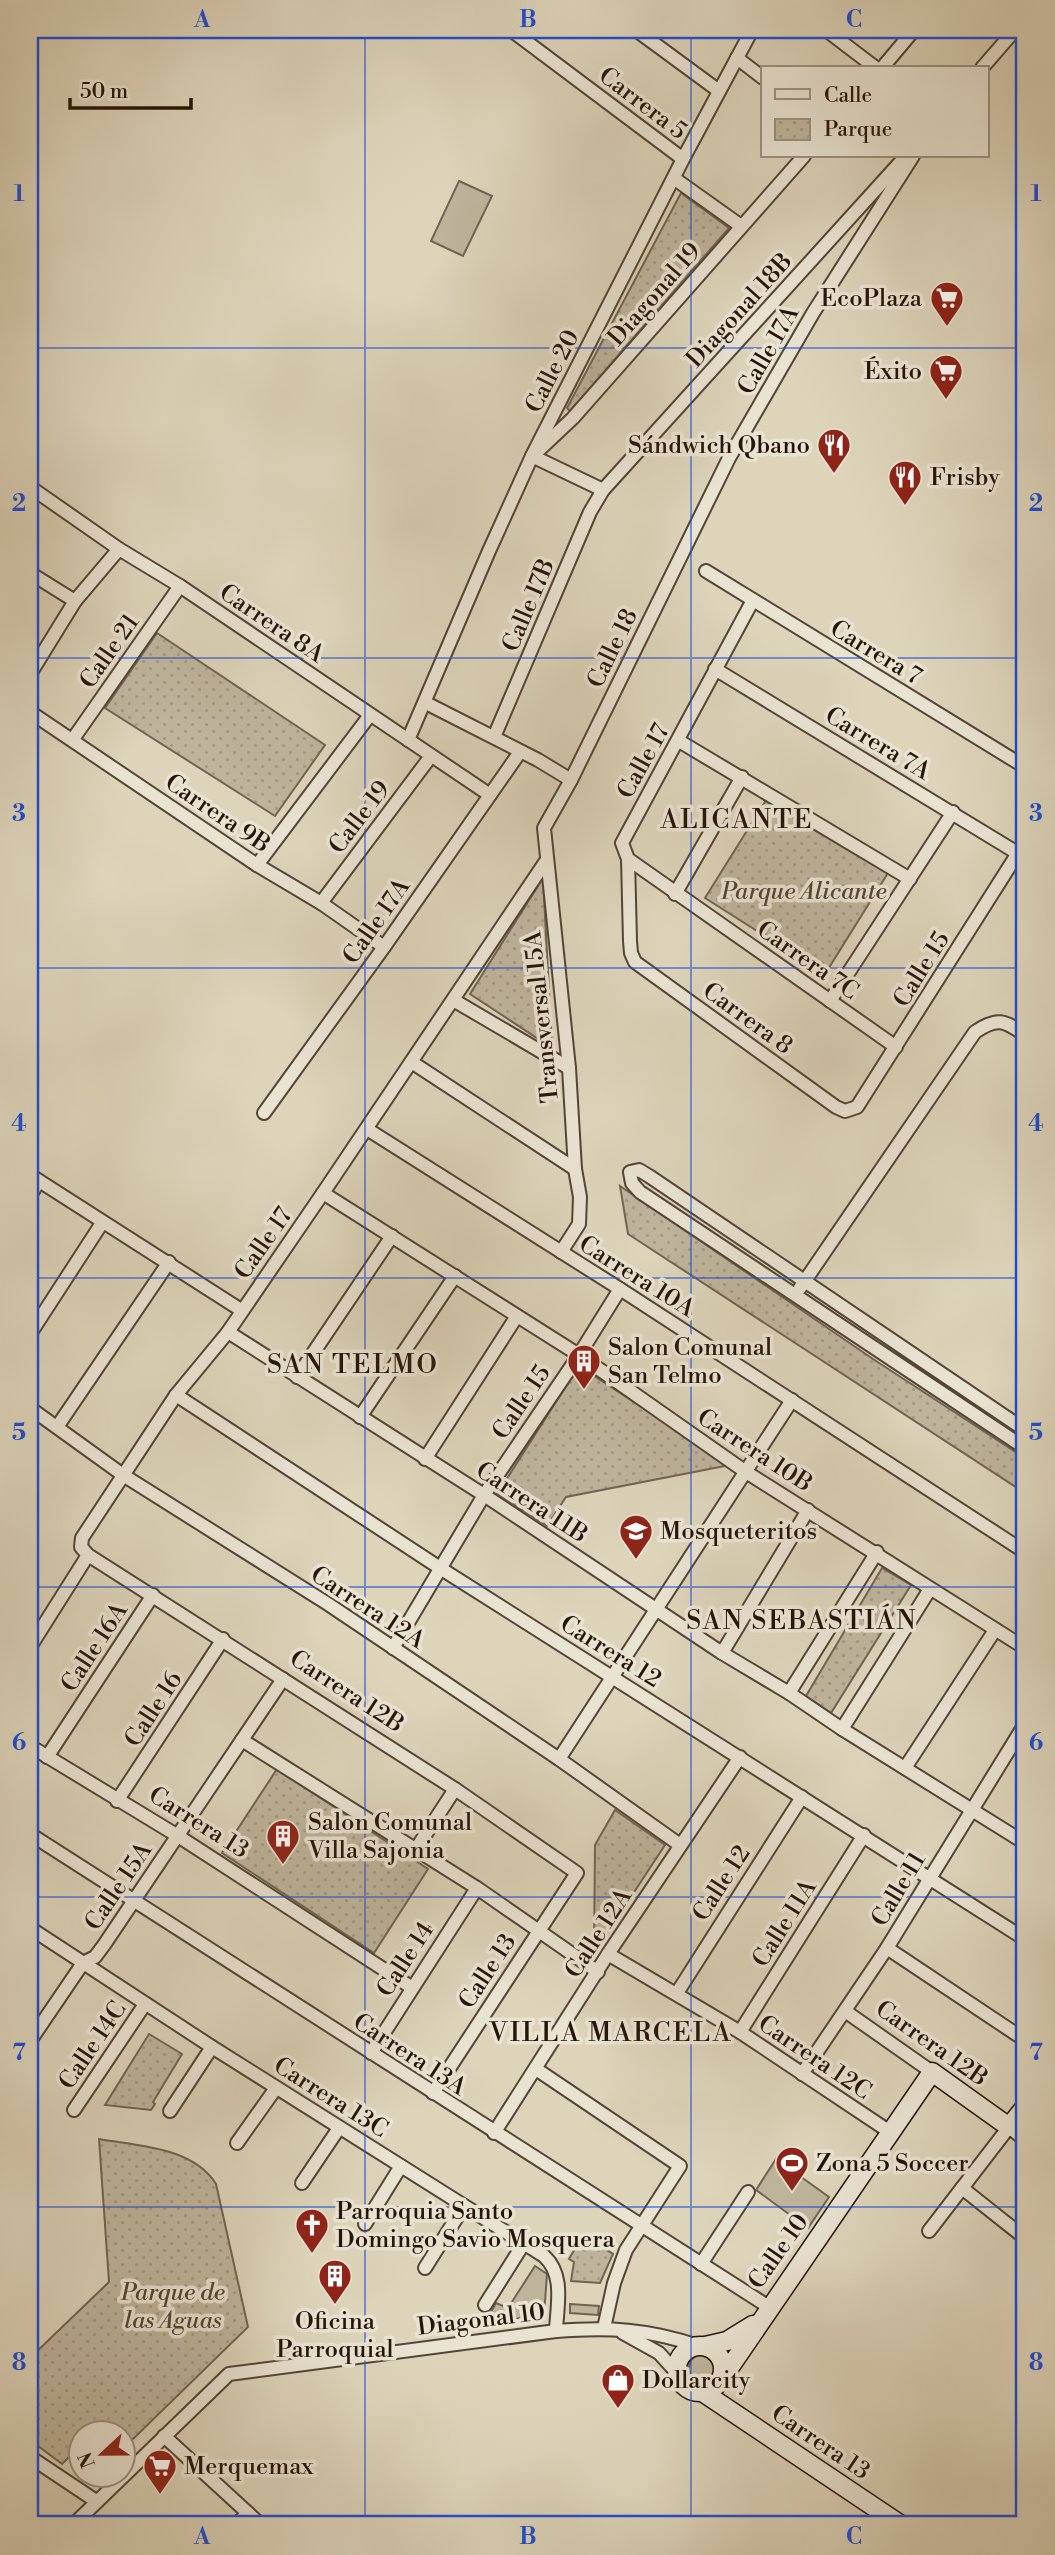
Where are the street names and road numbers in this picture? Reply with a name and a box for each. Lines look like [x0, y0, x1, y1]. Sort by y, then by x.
street label: Carrera 5 [592, 61, 692, 147]
street label: Diagonal 19 [602, 237, 708, 352]
street label: Diagonal 18B [680, 247, 799, 374]
street label: Calle 17A [731, 300, 807, 400]
street label: Calle 20 [519, 325, 587, 418]
street label: Calle 17B [496, 554, 562, 656]
street label: Carrera 8A [213, 578, 330, 670]
street label: Calle 18 [581, 604, 645, 693]
street label: Calle 21 [73, 608, 147, 695]
street label: Carrera 7 [824, 614, 927, 692]
street label: Carrera 7A [819, 701, 936, 787]
street label: Calle 17 [611, 719, 677, 804]
street label: Carrera 9B [159, 768, 276, 860]
street label: Calle 19 [323, 775, 397, 860]
street label: Calle 17A [337, 873, 417, 970]
street label: Carrera 7C [751, 915, 864, 1007]
street label: Calle 15 [887, 926, 957, 1013]
street label: Transversal 15A [518, 929, 566, 1104]
street label: Carrera 8 [697, 976, 798, 1061]
street label: Calle 17 [228, 1202, 299, 1285]
street label: Carrera 10A [573, 1229, 700, 1325]
street label: Calle 15 [486, 1360, 558, 1446]
street label: Carrera 10B [691, 1402, 818, 1499]
street label: Carrera 11B [470, 1456, 593, 1550]
street label: Carrera 12A [305, 1560, 431, 1656]
street label: Calle 16A [55, 1597, 135, 1698]
street label: Carrera 12 [554, 1609, 667, 1695]
street label: Carrera 12B [284, 1644, 409, 1740]
street label: Calle 16 [118, 1666, 189, 1753]
street label: Carrera 13 [143, 1780, 254, 1865]
street label: Calle 15A [78, 1836, 160, 1936]
street label: Calle 12 [686, 1840, 757, 1927]
street label: Calle 11 [865, 1846, 933, 1932]
street label: Calle 11A [746, 1874, 824, 1973]
street label: Calle 12A [559, 1883, 639, 1984]
street label: Calle 14 [370, 1916, 441, 2003]
street label: Calle 13 [453, 1928, 523, 2015]
street label: Carrera 12B [869, 1994, 993, 2094]
street label: Calle 14C [52, 1996, 133, 2095]
street label: Carrera 13A [347, 2007, 472, 2103]
street label: Carrera 12C [752, 2009, 877, 2107]
street label: Carrera 13C [268, 2051, 393, 2145]
street label: Calle 10 [742, 2208, 816, 2295]
street label: Diagonal 10 [415, 2297, 547, 2343]
street label: Carrera 13 [765, 2399, 876, 2487]

